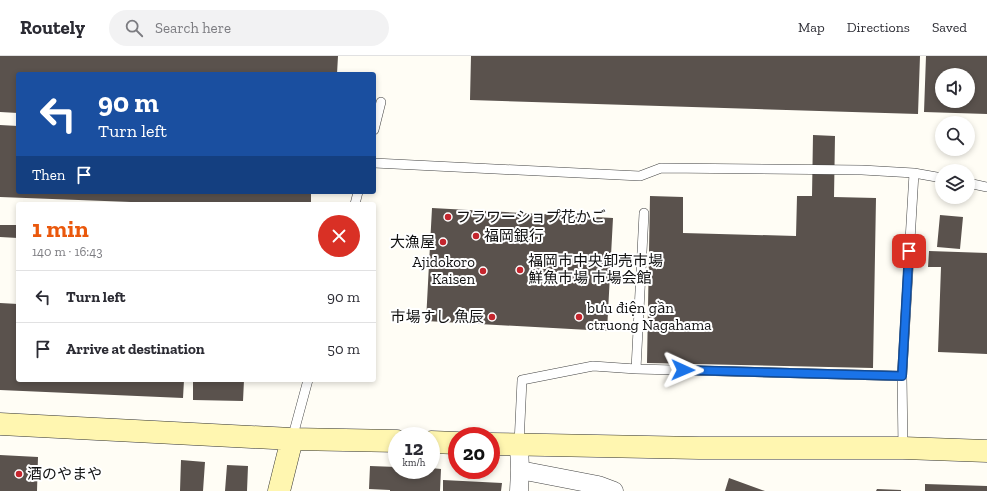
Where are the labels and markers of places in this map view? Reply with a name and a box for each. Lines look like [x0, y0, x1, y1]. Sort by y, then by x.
place label: フラワーショプ花かご [456, 208, 606, 226]
marker: フラワーショプ花かご [443, 212, 453, 222]
place label: 福岡銀行 [484, 227, 544, 245]
marker: 福岡銀行 [471, 231, 481, 241]
place label: 大漁屋 [390, 233, 435, 251]
pin [892, 234, 926, 268]
marker: 大漁屋 [438, 237, 448, 247]
place label: 福岡市中央卸売市場 鮮魚市場 市場会館 [528, 252, 663, 287]
place label: Ajidokoro Kaisen [412, 253, 475, 288]
marker: 福岡市中央卸売市場 鮮魚市場 市場会館 [515, 265, 525, 275]
marker: Ajidokoro Kaisen [478, 266, 488, 276]
place label: bưu điện gần ctruong Nagahama [586, 299, 711, 334]
place label: 市場すし 魚辰 [391, 308, 484, 326]
marker: 市場すし 魚辰 [487, 312, 497, 322]
marker: bưu điện gần ctruong Nagahama [574, 312, 584, 322]
place label: 酒のやまや [27, 465, 102, 483]
marker: 酒のやまや [14, 469, 24, 479]

